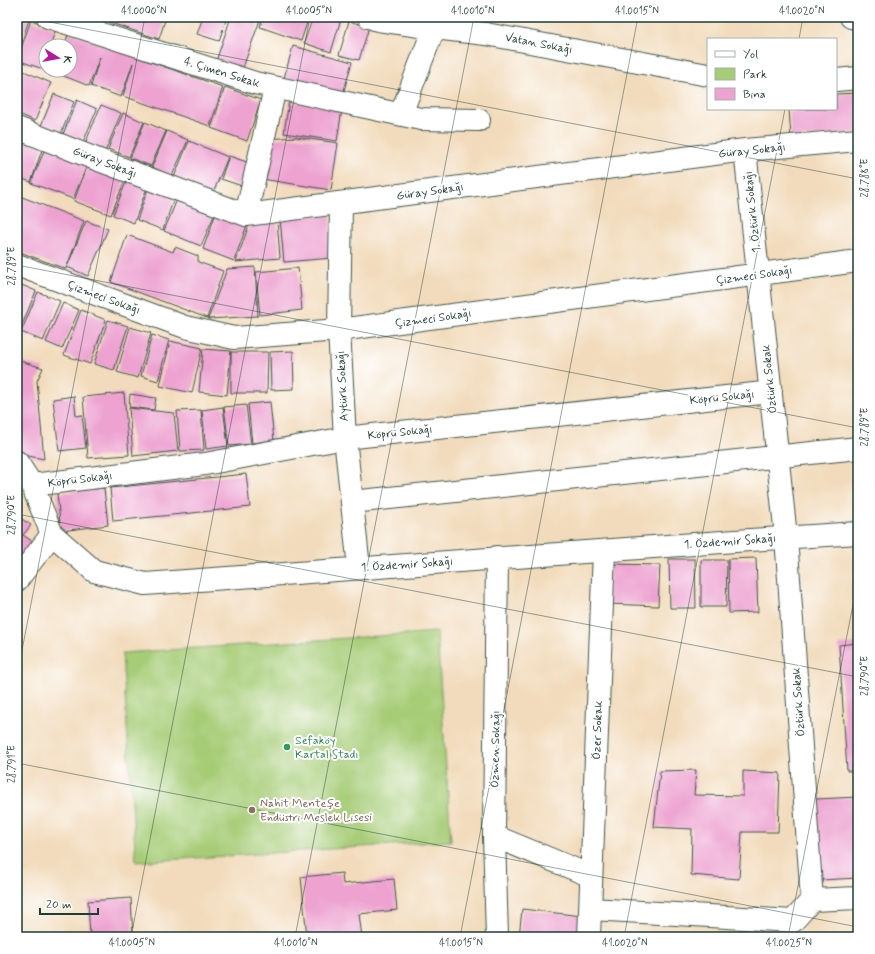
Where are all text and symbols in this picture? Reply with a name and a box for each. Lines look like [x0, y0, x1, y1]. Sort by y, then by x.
text: 41.0000°N [121, 4, 167, 18]
text: 41.0005°N [286, 4, 332, 18]
text: 41.0010°N [451, 4, 495, 18]
text: 41.0015°N [615, 4, 659, 18]
text: 41.0020°N [779, 4, 825, 18]
street label: Vatan Sokağı [504, 30, 574, 58]
north arrow [38, 38, 78, 78]
legend [707, 38, 837, 110]
text: Yol [743, 47, 758, 63]
street label: 4. Çimen Sokak [182, 54, 262, 92]
text: K [59, 55, 74, 65]
text: Park [743, 67, 767, 83]
text: Bina [743, 87, 766, 103]
street label: Güray Sokağı [718, 140, 787, 162]
street label: Güray Sokağı [70, 143, 139, 183]
text: 28.788°E [858, 158, 872, 197]
street label: 1. Öztürk Sokağı [741, 170, 765, 254]
street label: Güray Sokağı [396, 179, 465, 205]
text: 28.789°E [5, 246, 19, 285]
street label: Çizmeci Sokağı [715, 263, 793, 289]
street label: Çizmeci Sokağı [65, 277, 143, 319]
street label: Çizmeci Sokağı [394, 306, 472, 332]
street label: Öztürk Sokak [758, 343, 782, 414]
street label: Aytürk Sokağı [333, 350, 353, 422]
street label: Köprü Sokağı [689, 387, 755, 409]
text: 28.789°E [858, 407, 872, 446]
street label: Köprü Sokağı [367, 422, 433, 444]
street label: Köprü Sokağı [47, 468, 113, 492]
text: 28.790°E [5, 495, 19, 535]
street label: 1. Özdemir Sokağı [684, 531, 777, 553]
street label: 1. Özdemir Sokağı [361, 554, 454, 576]
text: 28.790°E [858, 656, 872, 696]
street label: Öztürk Sokak [789, 667, 809, 737]
street label: Özer Sokak [589, 700, 607, 760]
street label: Özmen Sokağı [487, 710, 505, 788]
place label: Sefaköy Kartal Stadı [295, 733, 359, 763]
marker: Sefaköy Kartal Stadı [282, 742, 292, 752]
text: 28.791°E [5, 745, 19, 783]
place label: Nahit Menteşe Endüstri Meslek Lisesi [260, 796, 372, 826]
marker: Nahit Menteşe Endüstri Meslek Lisesi [247, 805, 257, 815]
scale bar [40, 890, 98, 916]
text: 20 m [46, 897, 72, 913]
text: 41.0005°N [109, 936, 155, 950]
text: 41.0010°N [274, 936, 318, 950]
text: 41.0015°N [439, 936, 483, 950]
text: 41.0020°N [602, 936, 648, 950]
text: 41.0025°N [766, 936, 812, 950]

